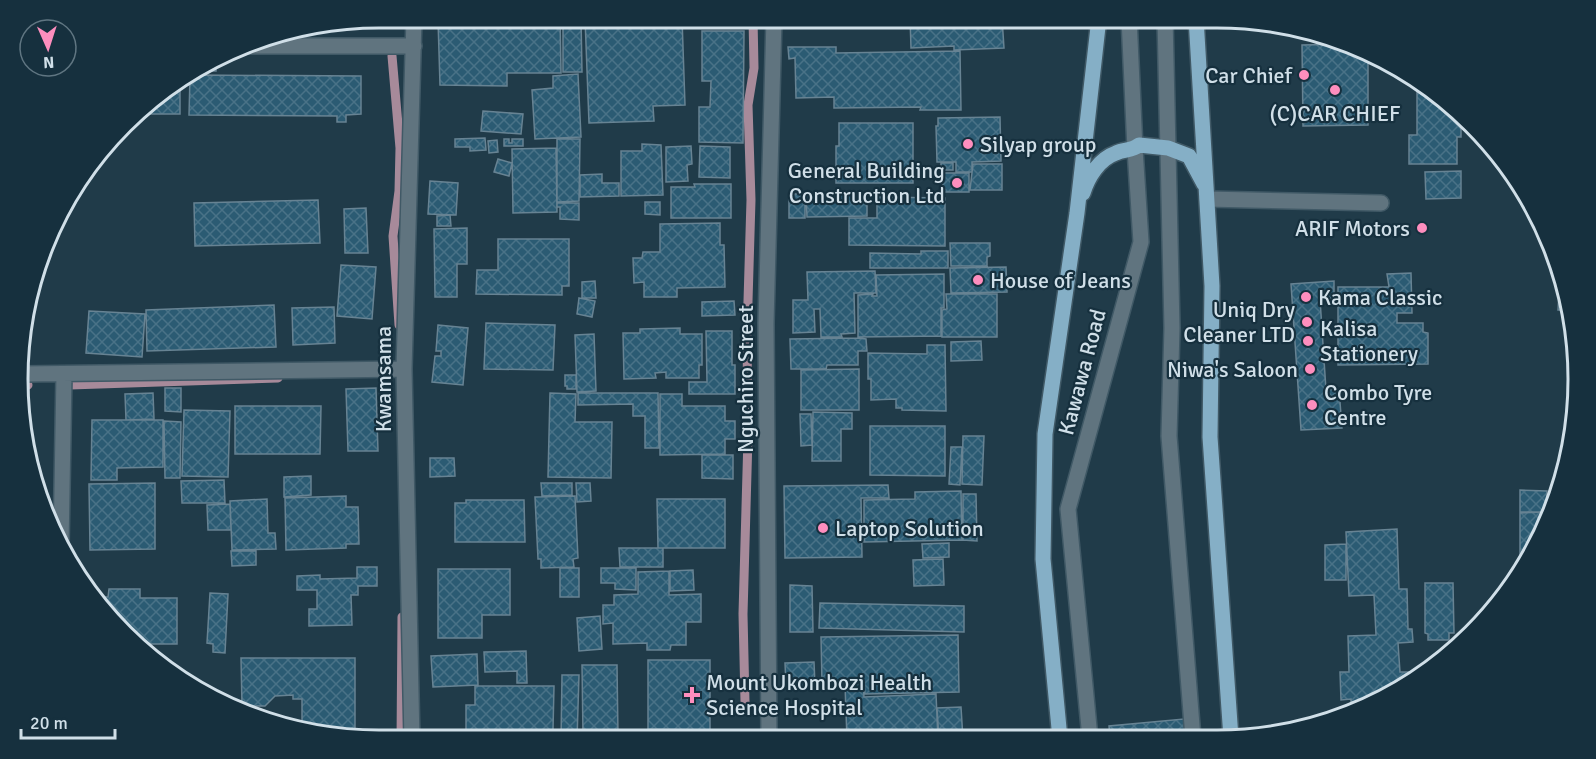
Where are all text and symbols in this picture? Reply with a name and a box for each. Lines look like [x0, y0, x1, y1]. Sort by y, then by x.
north arrow [18, 18, 78, 78]
text: N [43, 52, 55, 72]
place label: Car Chief [1205, 62, 1294, 89]
marker: Car Chief [1297, 68, 1311, 82]
marker: (C)CAR CHIEF [1328, 83, 1342, 97]
place label: (C)CAR CHIEF [1269, 100, 1401, 127]
place label: Silyap group [980, 131, 1096, 158]
marker: Silyap group [961, 137, 975, 151]
place label: General Building Construction Ltd [788, 157, 945, 209]
marker: General Building Construction Ltd [950, 176, 964, 190]
place label: ARIF Motors [1295, 215, 1410, 242]
marker: ARIF Motors [1415, 221, 1429, 235]
place label: House of Jeans [990, 267, 1131, 294]
marker: House of Jeans [971, 273, 985, 287]
place label: Kama Classic [1318, 284, 1442, 311]
marker: Kama Classic [1299, 290, 1313, 304]
place label: Uniq Dry Cleaner LTD [1183, 296, 1296, 348]
street label: Nguchiro Street [732, 305, 759, 453]
street label: Kawawa Road [1052, 306, 1112, 438]
marker: Uniq Dry Cleaner LTD [1300, 315, 1314, 329]
place label: Kalisa Stationery [1320, 315, 1419, 367]
street label: Kwamsama [370, 326, 397, 432]
marker: Kalisa Stationery [1301, 334, 1315, 348]
place label: Niwa's Saloon [1167, 356, 1298, 383]
marker: Niwa's Saloon [1303, 362, 1317, 376]
place label: Combo Tyre Centre [1324, 379, 1432, 431]
marker: Combo Tyre Centre [1305, 398, 1319, 412]
place label: Laptop Solution [835, 515, 984, 542]
marker: Laptop Solution [816, 521, 830, 535]
place label: Mount Ukombozi Health Science Hospital [706, 669, 932, 721]
marker: Mount Ukombozi Health Science Hospital [683, 686, 701, 704]
scale bar [21, 702, 116, 740]
text: 20 m [30, 712, 68, 734]

